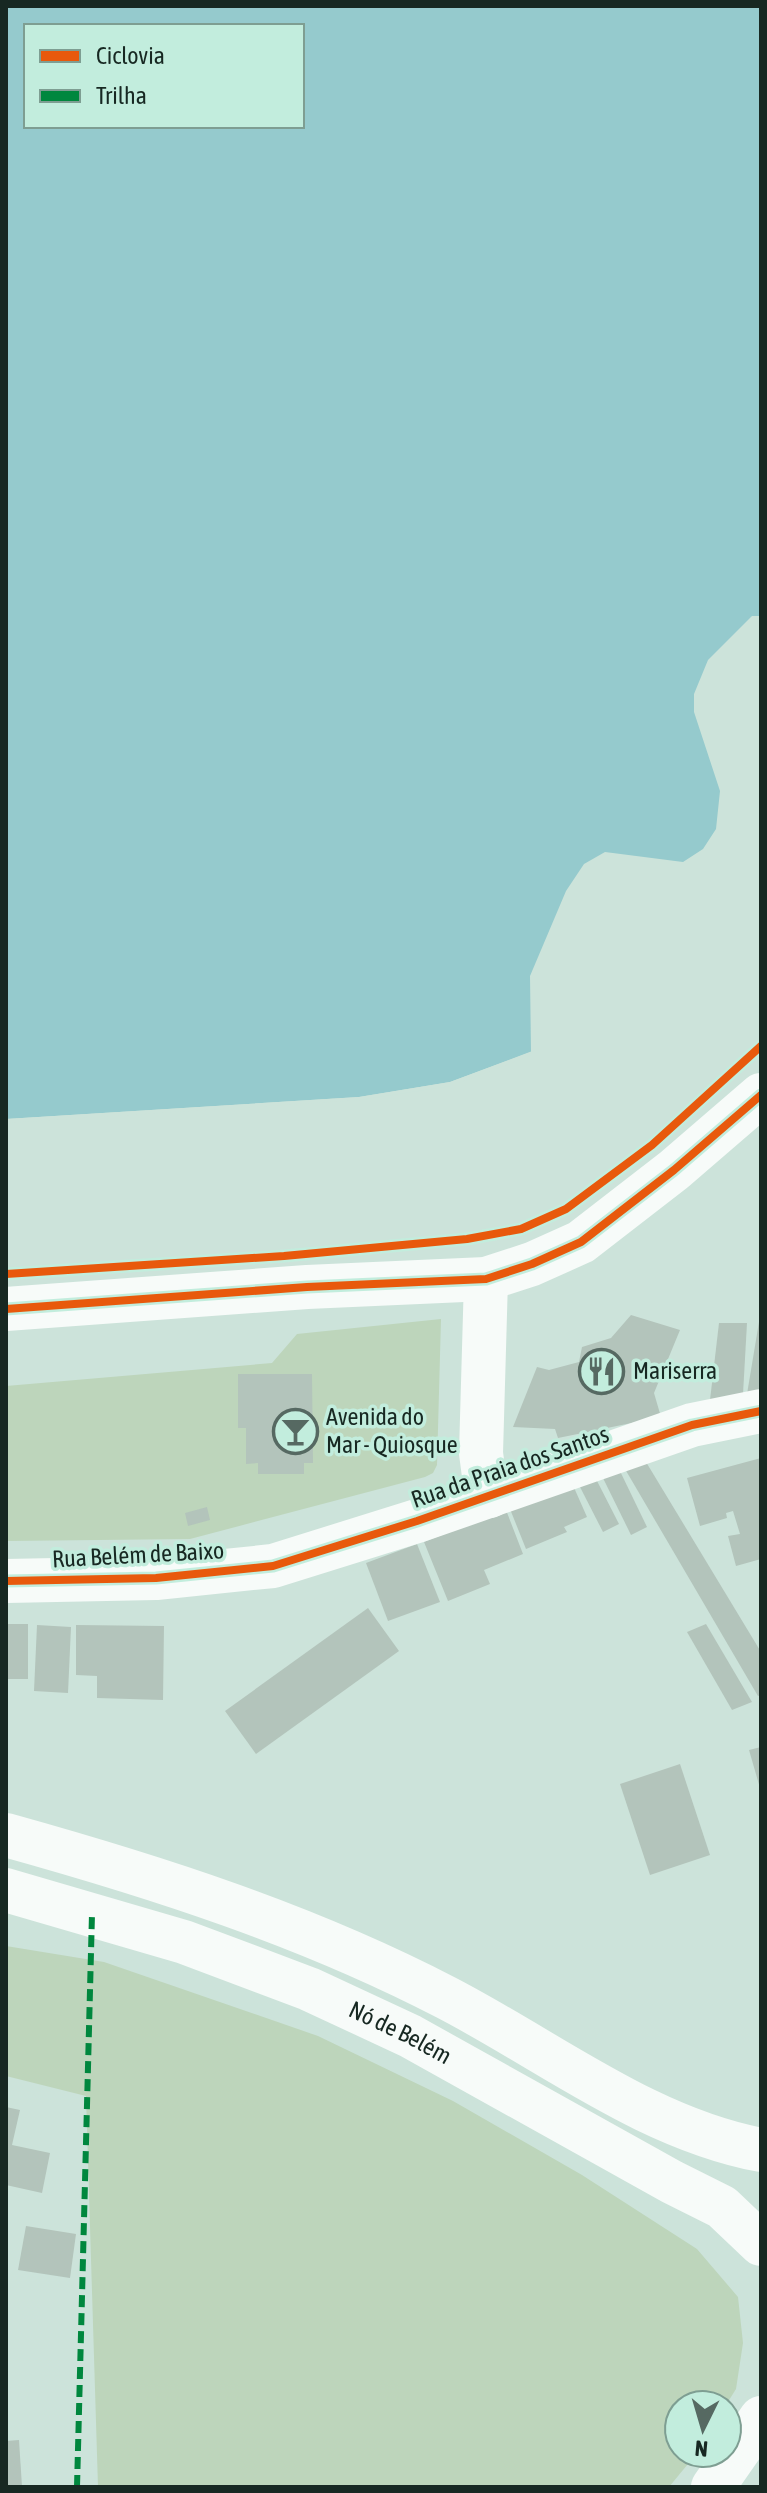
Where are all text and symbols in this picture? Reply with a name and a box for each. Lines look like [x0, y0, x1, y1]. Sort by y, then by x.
legend [24, 24, 304, 128]
text: Ciclovia [96, 42, 165, 69]
text: Trilha [96, 82, 147, 109]
restaurant icon: Mariserra [578, 1347, 626, 1395]
place label: Mariserra [633, 1357, 717, 1384]
place label: Avenida do Mar - Quiosque [326, 1403, 458, 1458]
bar icon: Avenida do Mar - Quiosque [271, 1407, 319, 1455]
street label: Rua da Praia dos Santos [408, 1420, 612, 1513]
street label: Rua Belém de Baixo [51, 1537, 225, 1572]
street label: Nó de Belém [345, 1996, 456, 2069]
north arrow [663, 2389, 743, 2469]
text: N [694, 2435, 709, 2462]

